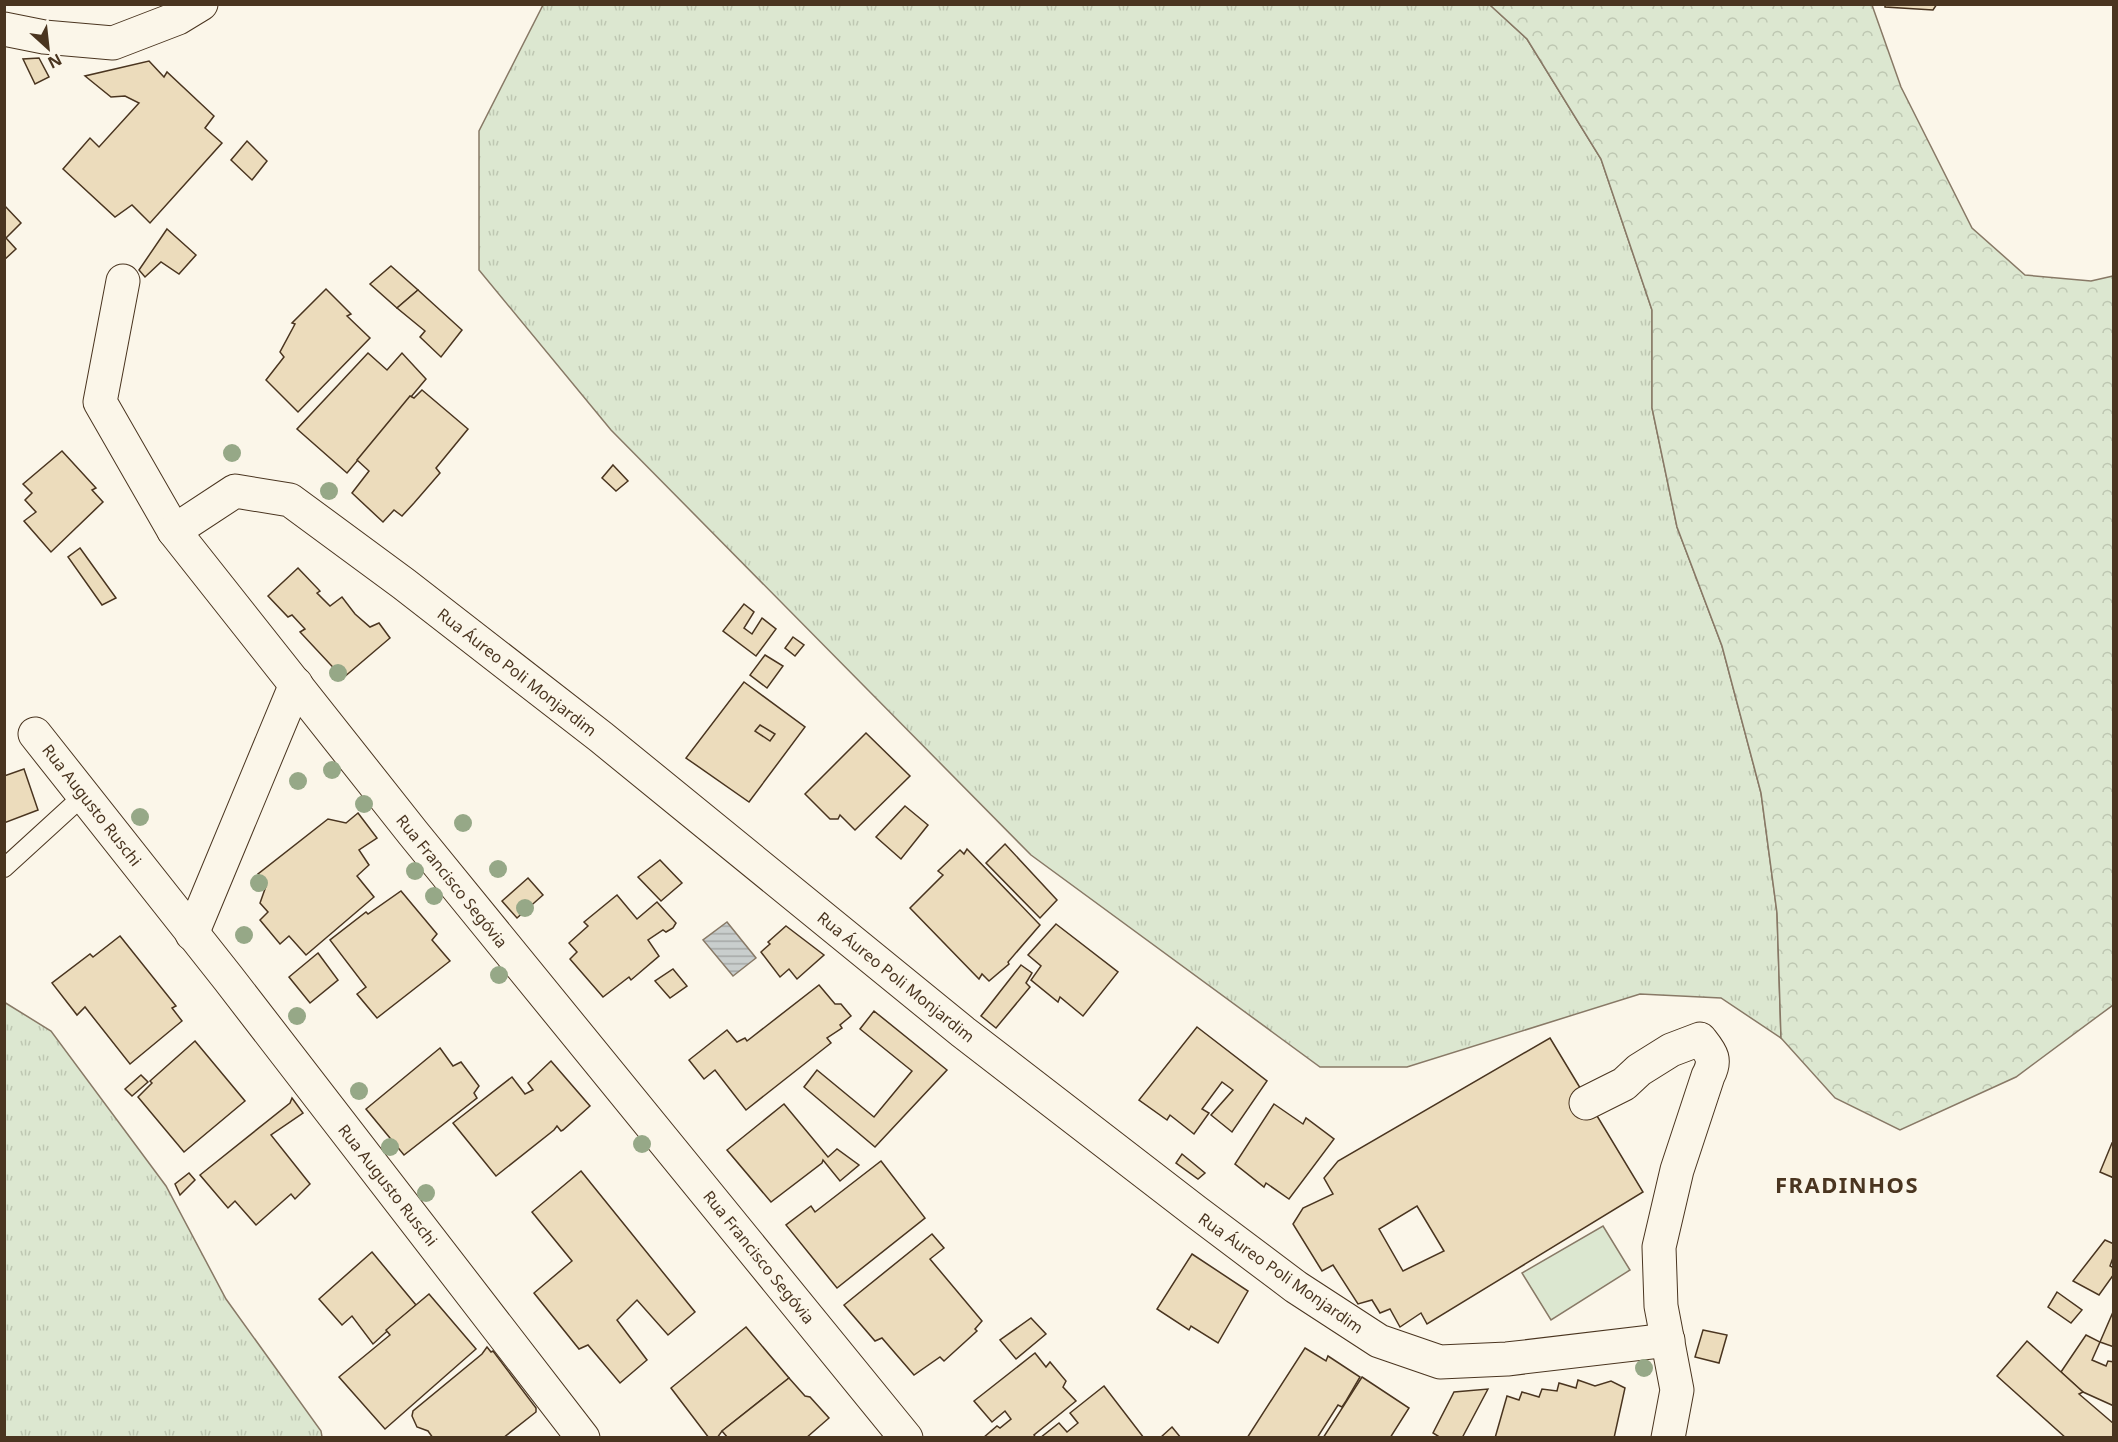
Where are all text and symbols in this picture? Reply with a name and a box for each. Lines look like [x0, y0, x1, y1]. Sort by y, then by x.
north arrow [18, 18, 78, 78]
text: N [44, 49, 66, 74]
street label: Rua Áureo Poli Monjardim [433, 603, 601, 741]
street label: Rua Augusto Ruschi [37, 739, 147, 871]
street label: Rua Francisco Segóvia [391, 810, 513, 952]
street label: Rua Áureo Poli Monjardim [813, 907, 979, 1047]
street label: Rua Augusto Ruschi [333, 1119, 443, 1251]
district label: FRADINHOS [1775, 1169, 1919, 1199]
street label: Rua Francisco Segóvia [698, 1186, 820, 1328]
street label: Rua Áureo Poli Monjardim [1194, 1208, 1368, 1338]

